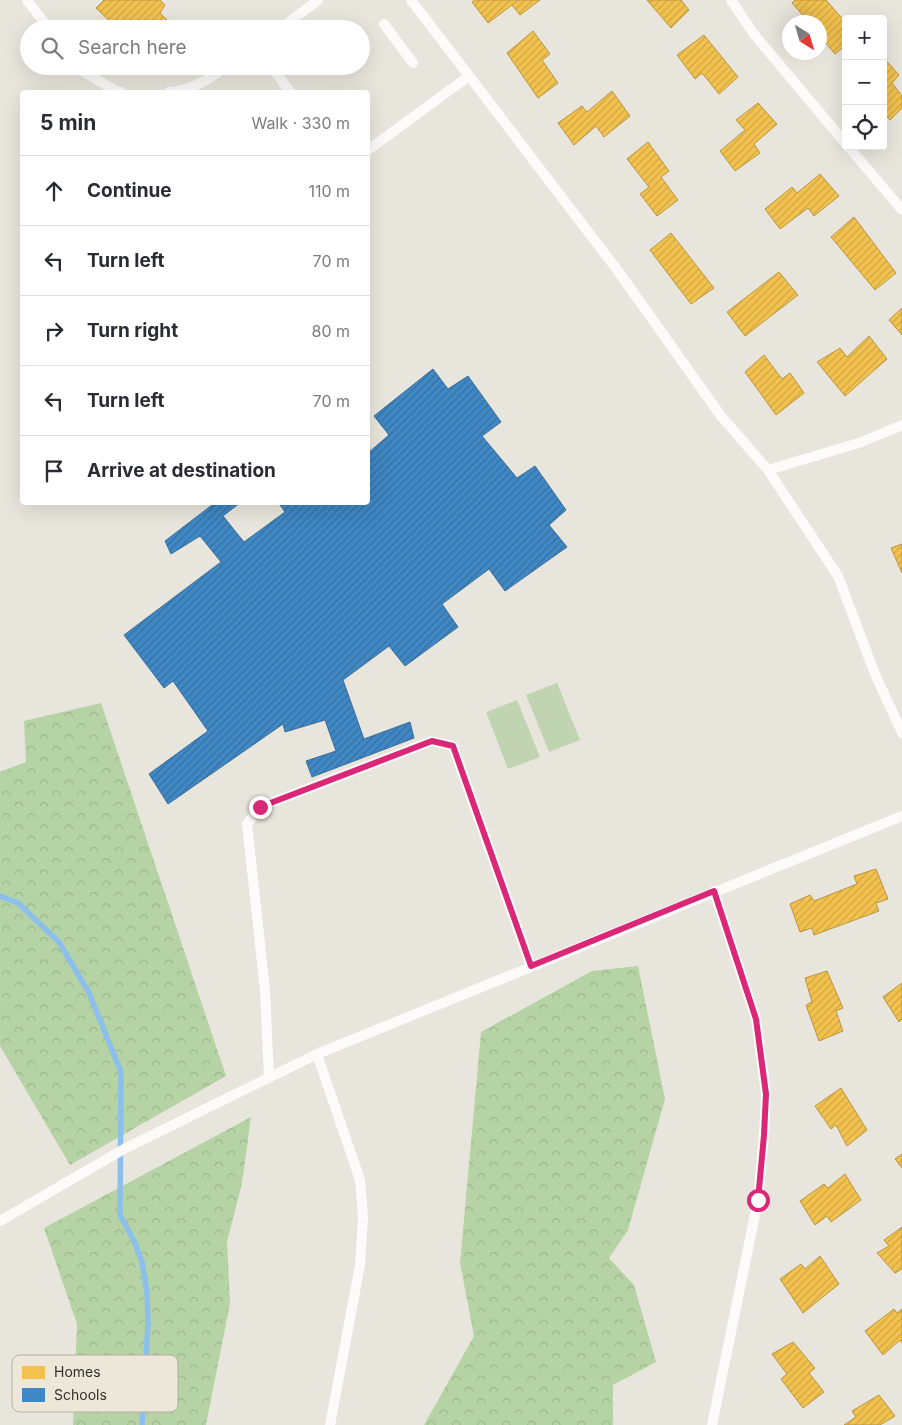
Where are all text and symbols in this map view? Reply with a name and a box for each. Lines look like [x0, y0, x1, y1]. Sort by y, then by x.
north arrow [782, 15, 827, 60]
map controls [842, 15, 887, 150]
button: + [842, 15, 887, 60]
search box [20, 20, 370, 75]
icon: search [38, 34, 66, 62]
text: Search here [78, 36, 187, 59]
button: − [842, 60, 887, 105]
button: locate [842, 105, 887, 150]
text: 5 min [40, 110, 96, 135]
text: Walk · 330 m [251, 113, 350, 133]
icon: ahead [40, 177, 68, 205]
text: Continue [87, 179, 172, 202]
text: 110 m [308, 181, 350, 201]
icon: left [40, 247, 68, 275]
text: Turn left [87, 249, 165, 272]
text: 70 m [313, 251, 350, 271]
icon: right [40, 317, 68, 345]
text: Turn right [87, 319, 178, 342]
text: 80 m [311, 321, 350, 341]
icon: left [40, 387, 68, 415]
text: Turn left [87, 389, 165, 412]
text: 70 m [313, 391, 350, 411]
icon: arrive [40, 457, 68, 485]
text: Arrive at destination [87, 459, 276, 482]
route end [249, 796, 272, 819]
route start [747, 1189, 770, 1212]
legend [12, 1355, 178, 1412]
text: Homes [54, 1363, 101, 1380]
text: Schools [54, 1386, 107, 1403]

